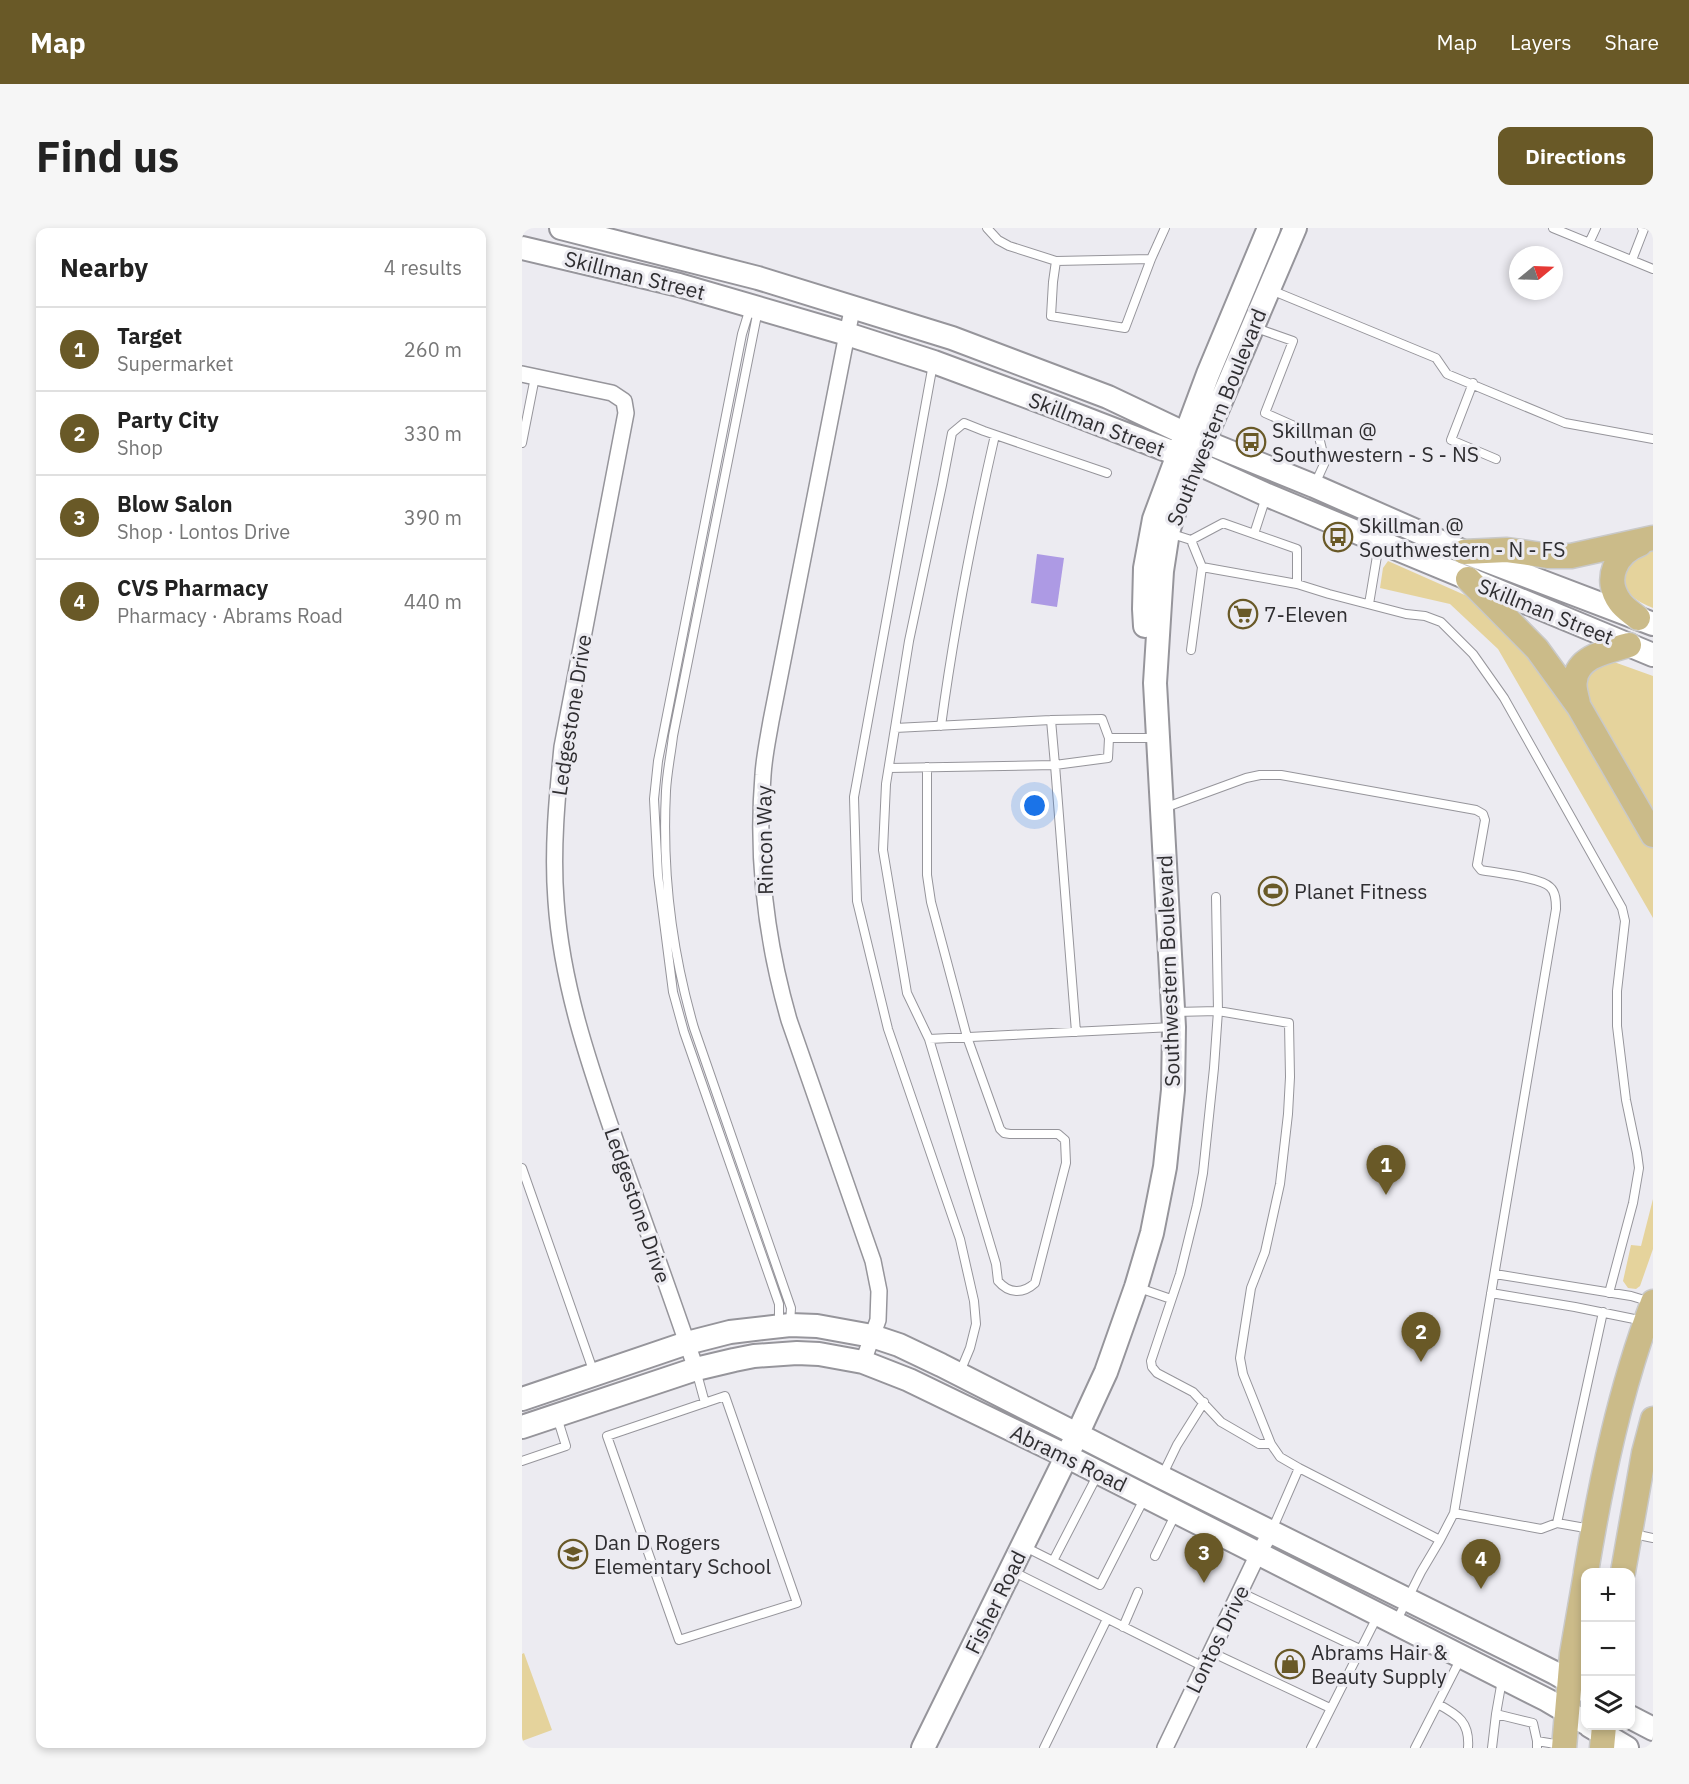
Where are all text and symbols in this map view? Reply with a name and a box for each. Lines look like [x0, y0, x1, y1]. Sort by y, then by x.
text: Map [30, 24, 86, 61]
text: Map [1437, 28, 1477, 56]
text: Layers [1510, 28, 1572, 56]
text: Share [1605, 28, 1659, 56]
button: Directions [1498, 127, 1653, 185]
text: Find us [36, 129, 179, 184]
street label: Skillman Street [562, 244, 708, 306]
north arrow [1509, 246, 1563, 300]
text: Nearby [60, 250, 148, 284]
text: 4 results [384, 254, 462, 281]
street label: Southwestern Boulevard [1160, 304, 1272, 530]
text: Target [117, 321, 182, 350]
text: 1 [74, 336, 86, 363]
text: 260 m [404, 336, 462, 363]
text: Supermarket [117, 350, 234, 377]
street label: Skillman Street [1025, 385, 1169, 463]
text: Party City [117, 405, 219, 434]
place label: Skillman @ Southwestern - S - NS [1272, 416, 1479, 468]
text: 2 [74, 420, 86, 447]
text: 330 m [404, 420, 462, 447]
bus stop icon: Skillman @ Southwestern - S - NS [1235, 426, 1267, 458]
text: Shop [117, 434, 163, 461]
text: Blow Salon [117, 489, 233, 518]
text: 3 [74, 504, 86, 531]
text: 390 m [404, 504, 462, 531]
place label: Skillman @ Southwestern - N - FS [1359, 511, 1566, 563]
text: Shop · Lontos Drive [117, 518, 290, 545]
bus stop icon: Skillman @ Southwestern - N - FS [1322, 521, 1354, 553]
street label: Skillman Street [1474, 571, 1618, 651]
text: CVS Pharmacy [117, 573, 268, 602]
text: 4 [74, 588, 86, 615]
text: 440 m [404, 588, 462, 615]
supermarket icon: 7-Eleven [1227, 598, 1259, 630]
place label: 7-Eleven [1264, 600, 1348, 628]
text: Pharmacy · Abrams Road [117, 602, 343, 629]
street label: Ledgestone Drive [544, 632, 598, 798]
street label: Rincon Way [749, 784, 779, 895]
your location [1020, 791, 1049, 820]
street label: Southwestern Boulevard [1150, 855, 1186, 1087]
sports icon: Planet Fitness [1257, 875, 1289, 907]
place label: Planet Fitness [1294, 877, 1428, 905]
street label: Ledgestone Drive [598, 1123, 678, 1287]
pin: 1 [1366, 1146, 1406, 1195]
pin: 2 [1402, 1312, 1440, 1362]
street label: Abrams Road [1006, 1418, 1132, 1498]
place label: Dan D Rogers Elementary School [594, 1528, 771, 1580]
pin: 3 [1184, 1534, 1224, 1583]
school or university icon: Dan D Rogers Elementary School [557, 1538, 589, 1570]
pin: 4 [1462, 1540, 1500, 1589]
street label: Fisher Road [958, 1546, 1032, 1658]
map controls [1581, 1568, 1635, 1730]
button: + [1581, 1568, 1635, 1622]
street label: Lontos Drive [1179, 1580, 1255, 1698]
button: − [1581, 1622, 1635, 1676]
place label: Abrams Hair & Beauty Supply [1311, 1638, 1448, 1690]
shop icon: Abrams Hair & Beauty Supply [1274, 1648, 1306, 1680]
button: layers [1581, 1676, 1635, 1730]

